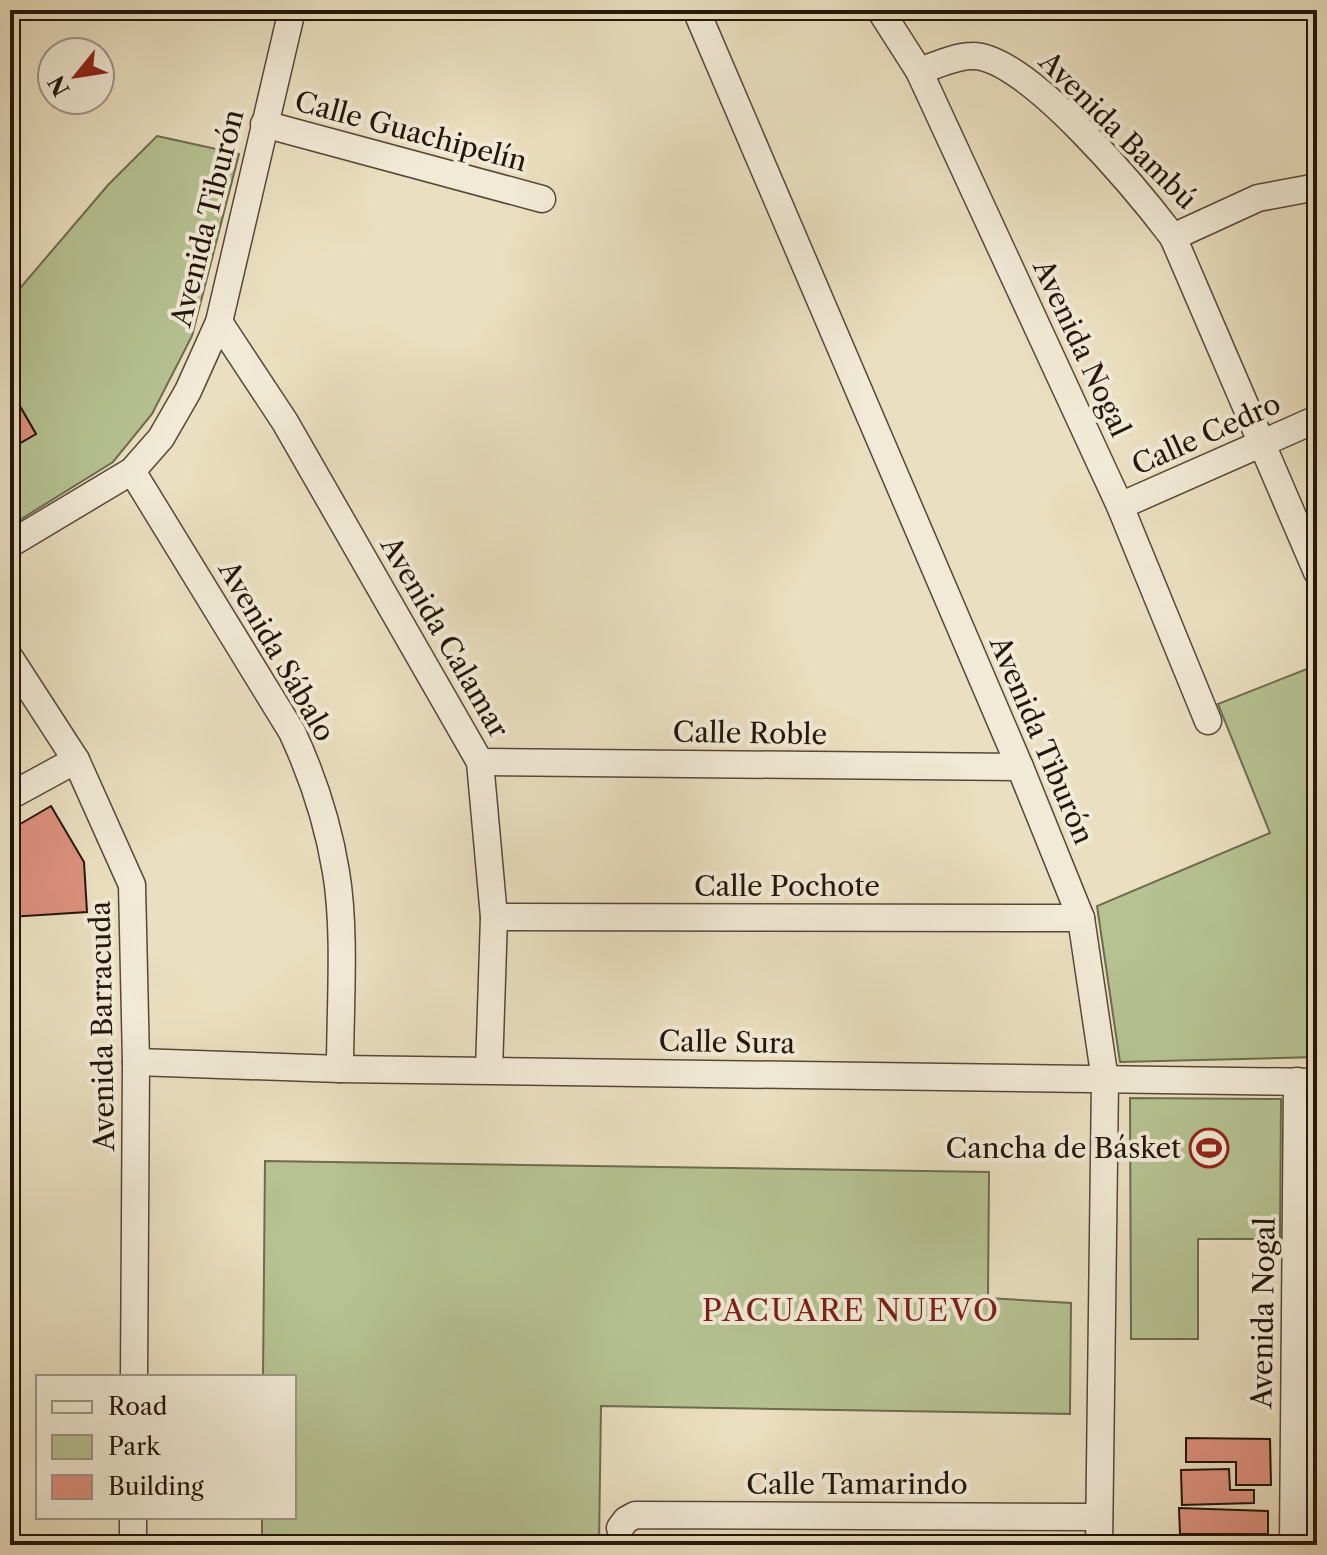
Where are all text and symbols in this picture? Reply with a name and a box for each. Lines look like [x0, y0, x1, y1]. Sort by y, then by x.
north arrow [36, 36, 116, 116]
street label: Avenida Bambú [1032, 44, 1204, 216]
text: N [43, 71, 76, 101]
street label: Calle Guachipelín [291, 84, 531, 178]
street label: Avenida Tiburón [163, 106, 250, 331]
street label: Avenida Nogal [1026, 253, 1138, 442]
street label: Calle Cedro [1126, 386, 1286, 482]
street label: Avenida Calamar [373, 530, 516, 744]
street label: Avenida Sábalo [211, 554, 342, 747]
street label: Avenida Tiburón [982, 630, 1101, 849]
street label: Calle Roble [672, 715, 828, 751]
street label: Calle Pochote [694, 869, 880, 903]
street label: Avenida Barracuda [83, 900, 121, 1152]
street label: Calle Sura [658, 1024, 796, 1060]
sports icon: Cancha de Básket [1188, 1127, 1230, 1169]
place label: Cancha de Básket [946, 1131, 1181, 1165]
street label: Avenida Nogal [1244, 1217, 1282, 1410]
district label: PACUARE NUEVO [702, 1292, 1000, 1329]
legend [36, 1375, 296, 1519]
text: Road [108, 1392, 168, 1421]
text: Park [108, 1432, 161, 1461]
street label: Calle Tamarindo [746, 1467, 968, 1501]
text: Building [108, 1472, 204, 1501]

